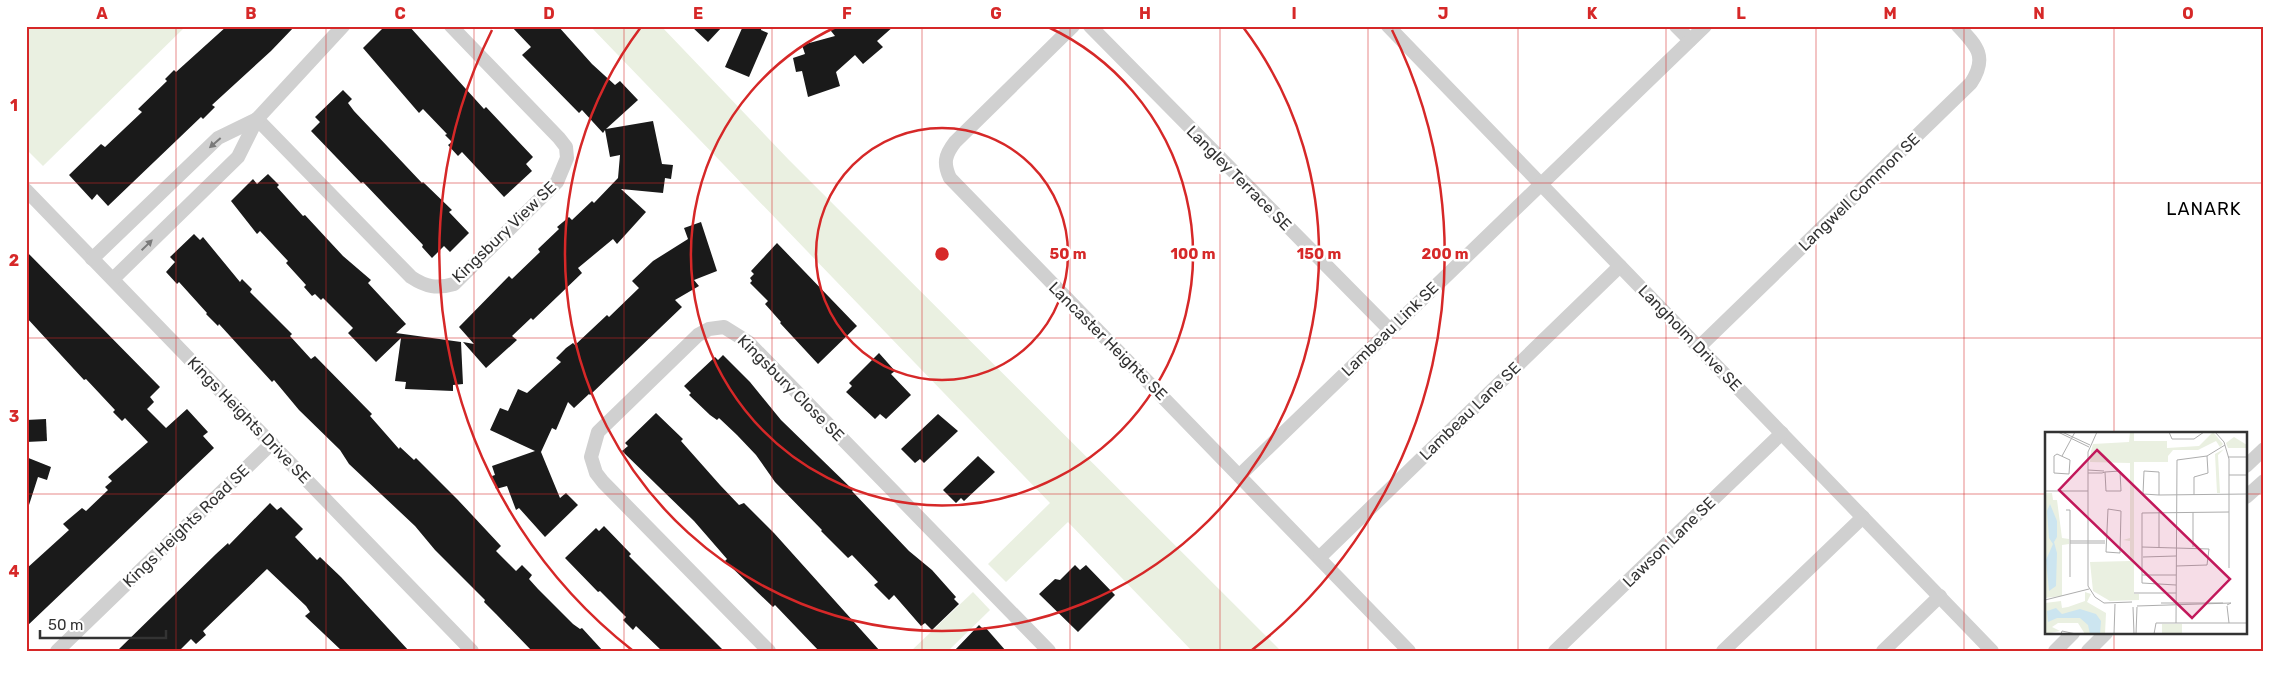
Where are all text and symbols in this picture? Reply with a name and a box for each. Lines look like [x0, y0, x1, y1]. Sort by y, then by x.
text: A [96, 4, 108, 23]
text: B [245, 4, 257, 23]
text: C [394, 4, 406, 23]
text: D [543, 4, 555, 23]
text: E [693, 4, 703, 23]
text: F [842, 4, 852, 23]
text: G [990, 4, 1002, 23]
text: H [1139, 4, 1151, 23]
text: I [1291, 4, 1297, 23]
text: J [1438, 4, 1448, 23]
text: K [1587, 4, 1598, 23]
text: L [1736, 4, 1746, 23]
text: M [1883, 4, 1897, 23]
text: N [2033, 4, 2045, 23]
text: O [2182, 4, 2194, 23]
text: 1 [10, 96, 18, 115]
street label: Langley Terrace SE [1183, 122, 1295, 234]
street label: Langwell Common SE [1794, 129, 1924, 255]
one-way arrow [208, 137, 221, 148]
street label: Kingsbury View SE [448, 178, 560, 286]
district label: LANARK [2166, 198, 2242, 220]
one-way arrow [141, 239, 153, 251]
centre of rings [933, 245, 951, 263]
text: 50 m [1050, 245, 1086, 263]
text: 100 m [1171, 245, 1215, 263]
text: 150 m [1297, 245, 1341, 263]
text: 200 m [1421, 245, 1469, 263]
text: 2 [9, 251, 19, 270]
street label: Lancaster Heights SE [1045, 278, 1171, 404]
street label: Lambeau Link SE [1338, 278, 1442, 380]
street label: Langholm Drive SE [1634, 281, 1746, 395]
street label: Kingsbury Close SE [734, 331, 848, 445]
street label: Kings Heights Drive SE [184, 353, 314, 487]
street label: Lambeau Lane SE [1416, 358, 1524, 464]
text: 3 [9, 407, 19, 426]
inset map [2045, 432, 2248, 634]
street label: Kings Heights Road SE [119, 461, 253, 591]
street label: Lawson Lane SE [1619, 493, 1719, 591]
text: 4 [9, 562, 20, 581]
scale bar [40, 607, 166, 639]
text: 50 m [48, 616, 83, 634]

